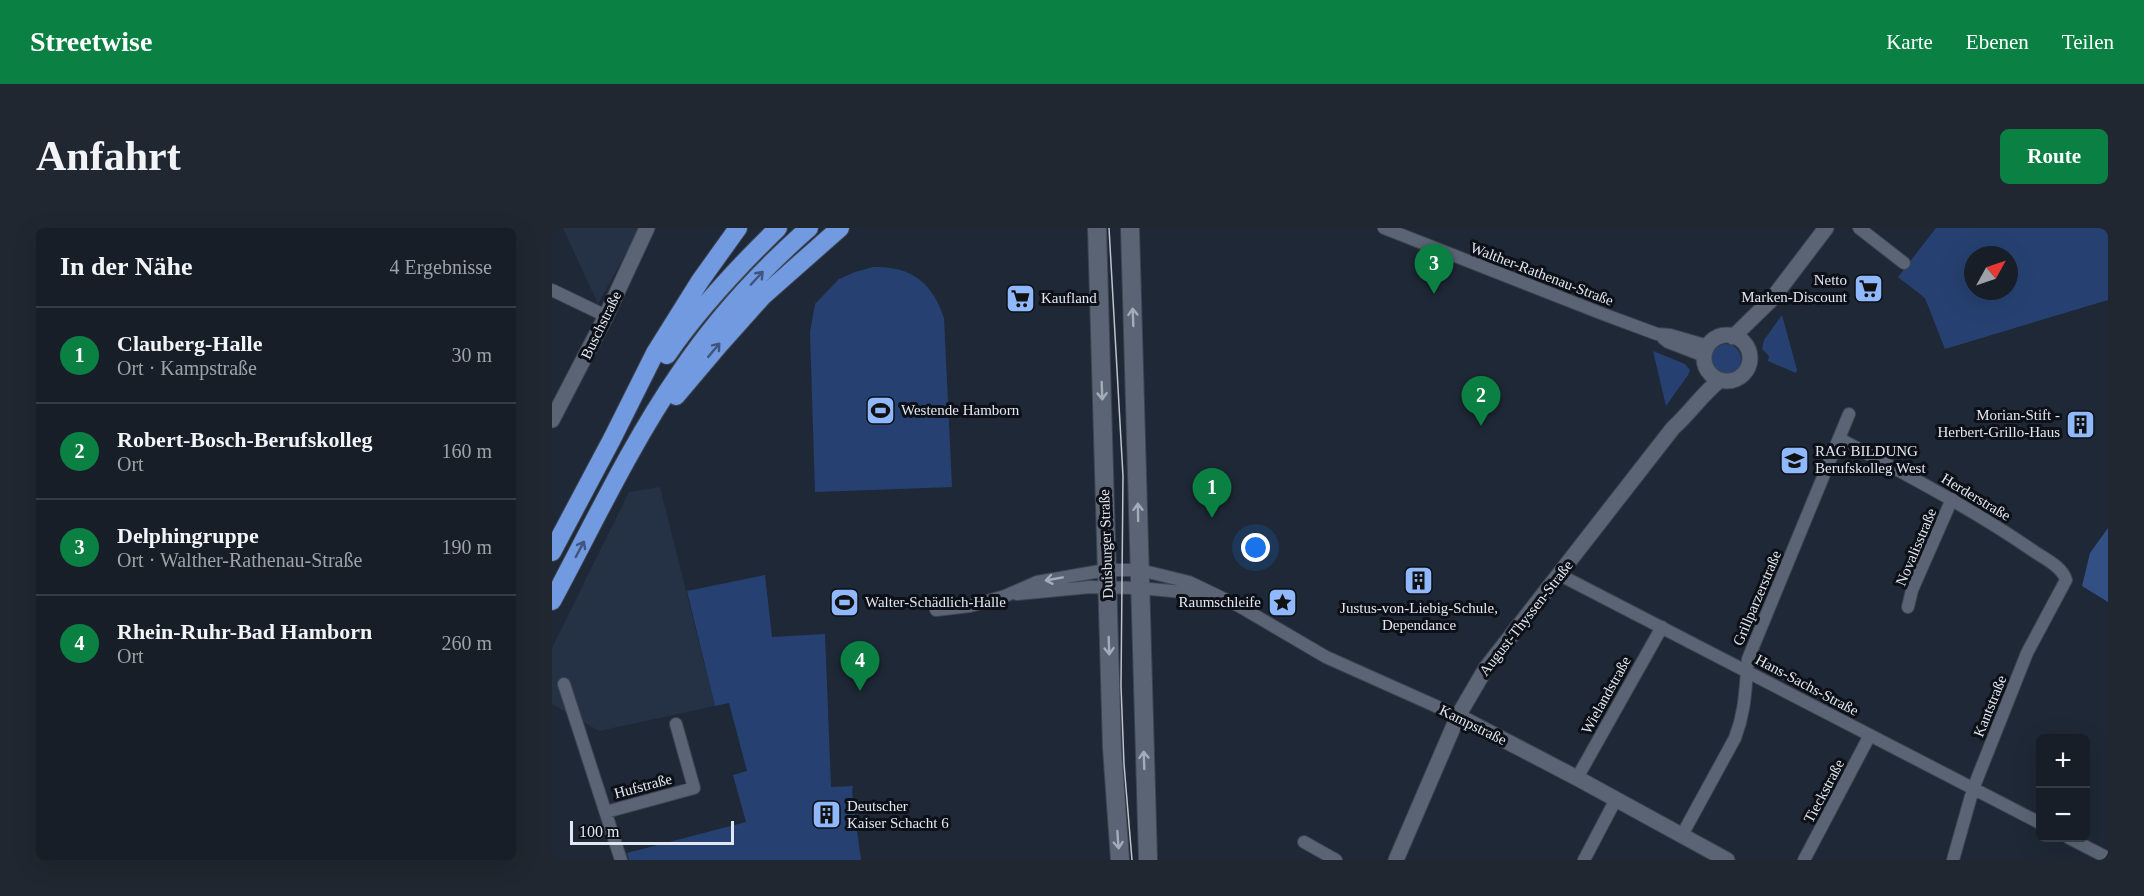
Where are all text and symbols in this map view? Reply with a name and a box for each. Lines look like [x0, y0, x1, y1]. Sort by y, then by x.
text: Streetwise [30, 26, 152, 57]
text: Karte [1886, 30, 1933, 54]
text: Ebenen [1966, 30, 2029, 54]
text: Teilen [2062, 30, 2114, 54]
button: Route [2000, 129, 2108, 184]
text: Anfahrt [36, 133, 181, 179]
street label: Walther-Rathenau-Straße [1468, 239, 1616, 309]
pin: 3 [1414, 244, 1454, 294]
north arrow [1964, 246, 2018, 300]
text: In der Nähe [60, 252, 192, 281]
text: 4 Ergebnisse [390, 256, 492, 278]
one-way arrow [750, 271, 764, 286]
place label: Netto Marken-Discount [1741, 272, 1848, 305]
supermarket icon: Netto Marken-Discount [1852, 273, 1884, 305]
supermarket icon: Kaufland [1004, 282, 1036, 314]
street label: Buschstraße [578, 288, 624, 361]
place label: Kaufland [1041, 290, 1097, 306]
one-way arrow [1127, 307, 1138, 327]
text: Clauberg-Halle [117, 331, 262, 356]
one-way arrow [708, 342, 721, 358]
text: 1 [75, 344, 85, 366]
text: 30 m [451, 344, 492, 366]
text: Ort · Kampstraße [117, 357, 257, 379]
pin: 2 [1462, 376, 1500, 426]
one-way arrow [1096, 381, 1107, 401]
sports icon: Westende Hamborn [864, 394, 896, 426]
place label: Westende Hamborn [901, 402, 1020, 418]
place label: Morian-Stift - Herbert-Grillo-Haus [1938, 407, 2060, 440]
building icon: Morian-Stift - Herbert-Grillo-Haus [2065, 408, 2097, 440]
text: Robert-Bosch-Berufskolleg [117, 427, 372, 452]
text: 2 [75, 440, 85, 462]
text: 160 m [441, 440, 492, 462]
place label: RAG BILDUNG Berufskolleg West [1815, 443, 1926, 476]
school or university icon: RAG BILDUNG Berufskolleg West [1778, 444, 1810, 476]
text: Ort [117, 453, 144, 475]
pin: 1 [1192, 468, 1232, 518]
street label: Herderstraße [1939, 470, 2014, 524]
street label: Duisburger Straße [1096, 489, 1116, 599]
one-way arrow [1132, 502, 1144, 522]
street label: Novalisstraße [1893, 506, 1940, 588]
text: Delphingruppe [117, 523, 259, 548]
your location [1241, 533, 1270, 562]
text: 3 [75, 536, 85, 558]
text: 190 m [441, 536, 492, 558]
one-way arrow [574, 541, 586, 558]
street label: Grillparzerstraße [1730, 548, 1784, 648]
text: Ort · Walther-Rathenau-Straße [117, 549, 362, 571]
street label: August-Thyssen-Straße [1476, 557, 1576, 679]
building icon: Justus-von-Liebig-Schule, Dependance [1403, 565, 1435, 597]
one-way arrow [1045, 574, 1065, 585]
sports icon: Walter-Schädlich-Halle [828, 586, 860, 618]
place icon: Raumschleife [1266, 586, 1298, 618]
place label: Walter-Schädlich-Halle [865, 594, 1006, 610]
place label: Raumschleife [1179, 594, 1261, 610]
place label: Justus-von-Liebig-Schule, Dependance [1340, 600, 1498, 633]
text: Rhein-Ruhr-Bad Hamborn [117, 619, 372, 644]
text: 4 [75, 632, 85, 654]
text: 260 m [441, 632, 492, 654]
one-way arrow [1103, 635, 1115, 655]
pin: 4 [840, 642, 880, 691]
text: Ort [117, 645, 144, 667]
street label: Hans-Sachs-Straße [1753, 651, 1861, 719]
street label: Wielandstraße [1578, 653, 1634, 737]
street label: Kantstraße [1970, 673, 2010, 739]
street label: Kampstraße [1437, 702, 1509, 748]
map controls [2036, 734, 2090, 842]
button: + [2036, 734, 2090, 788]
one-way arrow [1139, 750, 1150, 770]
street label: Tieckstraße [1801, 756, 1848, 825]
street label: Hufstraße [612, 771, 674, 801]
button: − [2036, 788, 2090, 842]
place label: Deutscher Kaiser Schacht 6 [847, 798, 949, 831]
building icon: Deutscher Kaiser Schacht 6 [810, 799, 842, 831]
scale bar [570, 818, 734, 846]
text: 100 m [579, 823, 619, 840]
one-way arrow [1113, 830, 1124, 850]

